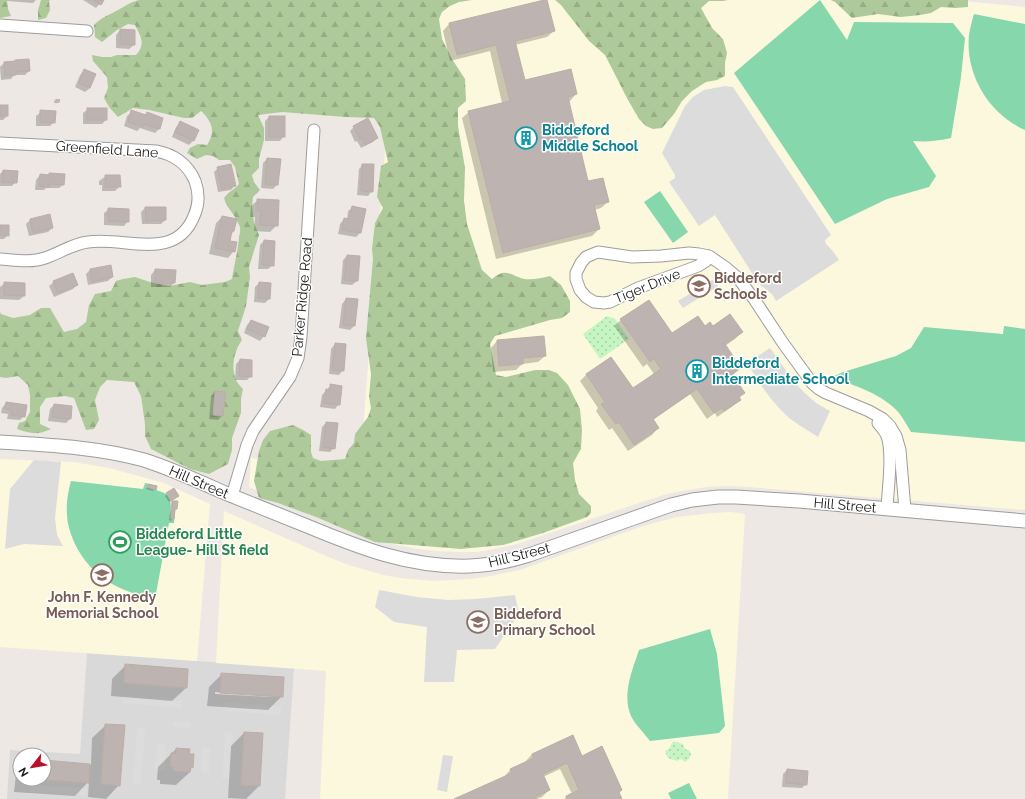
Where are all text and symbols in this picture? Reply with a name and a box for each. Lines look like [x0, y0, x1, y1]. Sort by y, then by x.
place label: Biddeford Middle School [542, 122, 639, 154]
building icon: Biddeford Middle School [513, 125, 539, 151]
street label: Greenfield Lane [55, 137, 159, 161]
street label: Parker Ridge Road [289, 237, 315, 357]
street label: Tiger Drive [612, 265, 682, 307]
place label: Biddeford Schools [714, 270, 781, 302]
school or university icon: Biddeford Schools [686, 273, 712, 299]
place label: Biddeford Intermediate School [712, 355, 849, 387]
building icon: Biddeford Intermediate School [684, 358, 710, 384]
street label: Hill Street [167, 462, 231, 502]
street label: Hill Street [813, 494, 877, 516]
place label: Biddeford Little League- Hill St field [136, 526, 268, 558]
sports icon: Biddeford Little League- Hill St field [107, 529, 133, 555]
street label: Hill Street [487, 540, 552, 570]
school or university icon: John F. Kennedy Memorial School [89, 562, 115, 588]
place label: John F. Kennedy Memorial School [46, 589, 159, 621]
place label: Biddeford Primary School [494, 606, 596, 638]
school or university icon: Biddeford Primary School [465, 609, 491, 635]
north arrow [12, 747, 52, 787]
text: N [16, 765, 32, 779]

